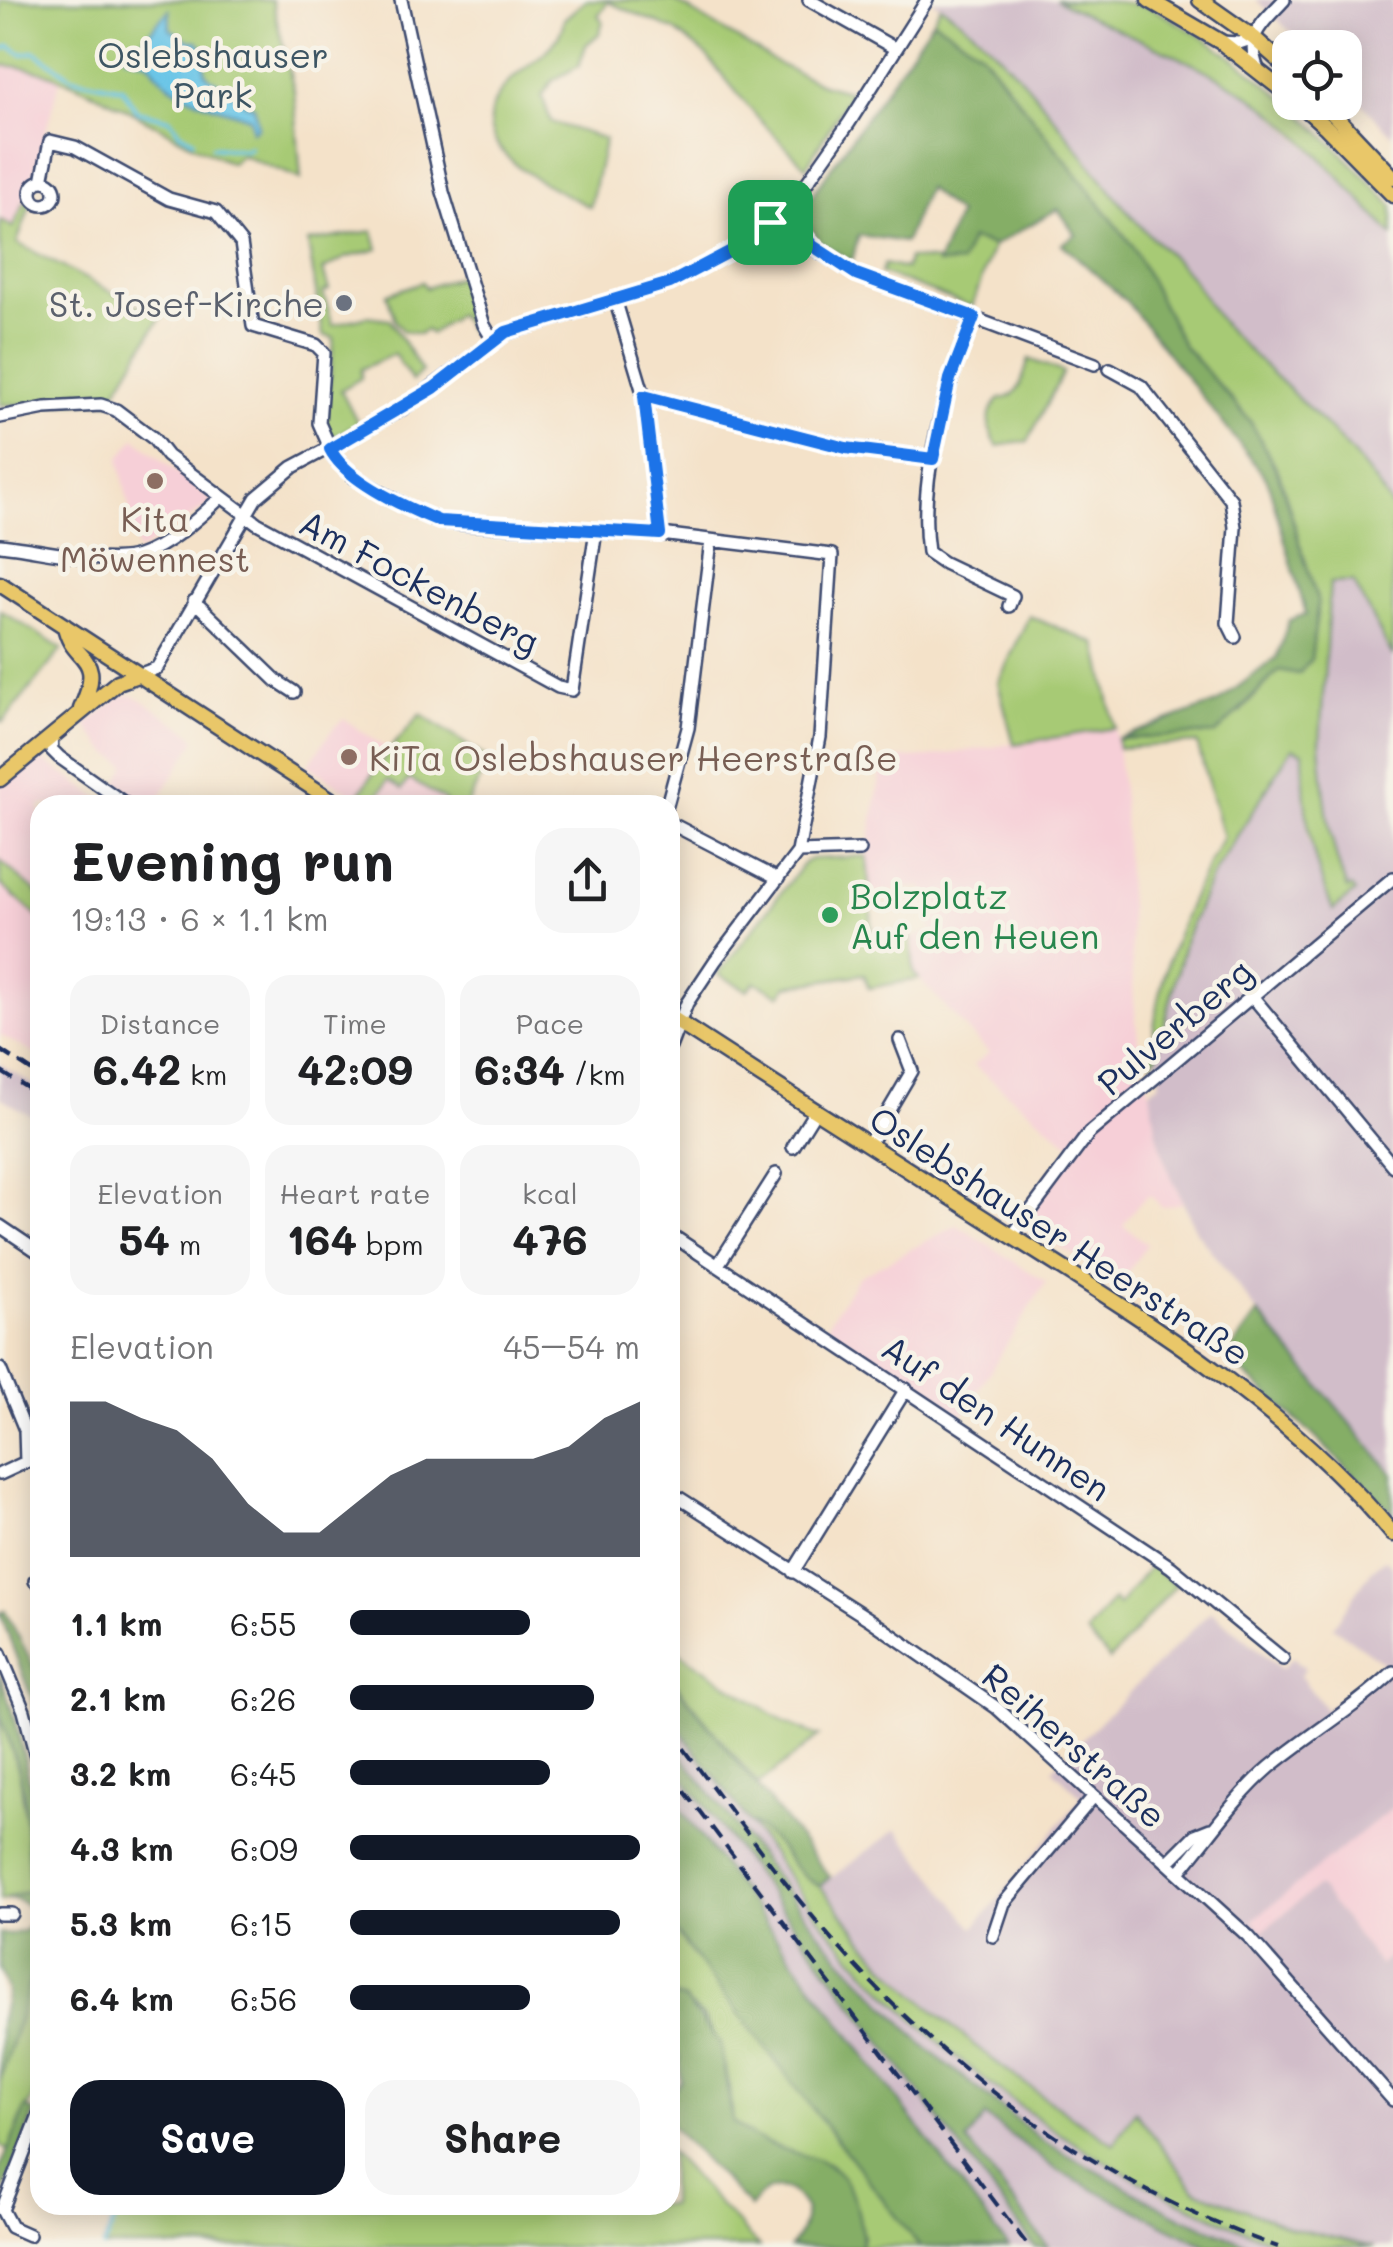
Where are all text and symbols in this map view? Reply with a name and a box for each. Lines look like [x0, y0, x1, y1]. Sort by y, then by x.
map controls [1272, 30, 1362, 120]
button: locate [1272, 30, 1362, 120]
park label: Oslebshauser Park [97, 31, 329, 117]
pin [728, 180, 813, 265]
icon: arrive [743, 195, 798, 250]
place label: St. Josef-Kirche [49, 280, 324, 326]
marker: St. Josef-Kirche [333, 292, 355, 314]
marker: Kita Möwennest [144, 470, 166, 492]
place label: Kita Möwennest [60, 495, 250, 581]
street label: Am Fockenberg [292, 498, 548, 664]
place label: KiTa Oslebshauser Heerstraße [369, 734, 898, 780]
marker: KiTa Oslebshauser Heerstraße [338, 746, 360, 768]
text: Evening run [70, 823, 394, 895]
button: share [535, 828, 640, 933]
place label: Bolzplatz Auf den Heuen [850, 872, 1099, 958]
text: 19:13 · 6 × 1.1 km [70, 897, 329, 939]
marker: Bolzplatz Auf den Heuen [819, 904, 841, 926]
street label: Pulverberg [1087, 948, 1261, 1104]
text: Distance [100, 1005, 220, 1041]
text: Time [323, 1005, 387, 1041]
text: Pace [516, 1005, 584, 1041]
text: 6.42 [93, 1041, 181, 1096]
text: 42:09 [297, 1041, 413, 1096]
text: 6:34 [474, 1041, 565, 1096]
text: km [181, 1056, 227, 1092]
text: /km [565, 1056, 626, 1092]
street label: Oslebshauser Heerstraße [861, 1095, 1259, 1375]
text: Elevation [97, 1175, 223, 1211]
text: Heart rate [279, 1175, 431, 1211]
text: kcal [522, 1175, 578, 1211]
text: 54 [119, 1211, 170, 1266]
text: 164 [286, 1211, 357, 1266]
text: 476 [512, 1211, 588, 1266]
text: m [170, 1226, 201, 1262]
text: bpm [357, 1226, 424, 1262]
street label: Auf den Hunnen [874, 1323, 1120, 1511]
text: Elevation [70, 1325, 214, 1367]
text: 45–54 m [503, 1325, 640, 1367]
text: 1.1 km [70, 1602, 162, 1644]
text: 6:55 [230, 1602, 297, 1644]
street label: Reiherstraße [973, 1652, 1177, 1838]
text: 2.1 km [70, 1677, 166, 1719]
text: 6:26 [230, 1677, 296, 1719]
text: 3.2 km [70, 1752, 171, 1794]
text: 6:45 [230, 1752, 297, 1794]
text: 4.3 km [70, 1827, 174, 1869]
text: 6:09 [230, 1827, 298, 1869]
text: 5.3 km [70, 1902, 172, 1944]
text: 6:15 [230, 1902, 292, 1944]
text: 6.4 km [70, 1977, 174, 2019]
text: 6:56 [230, 1977, 297, 2019]
button: Save [70, 2080, 345, 2195]
button: Share [365, 2080, 640, 2195]

